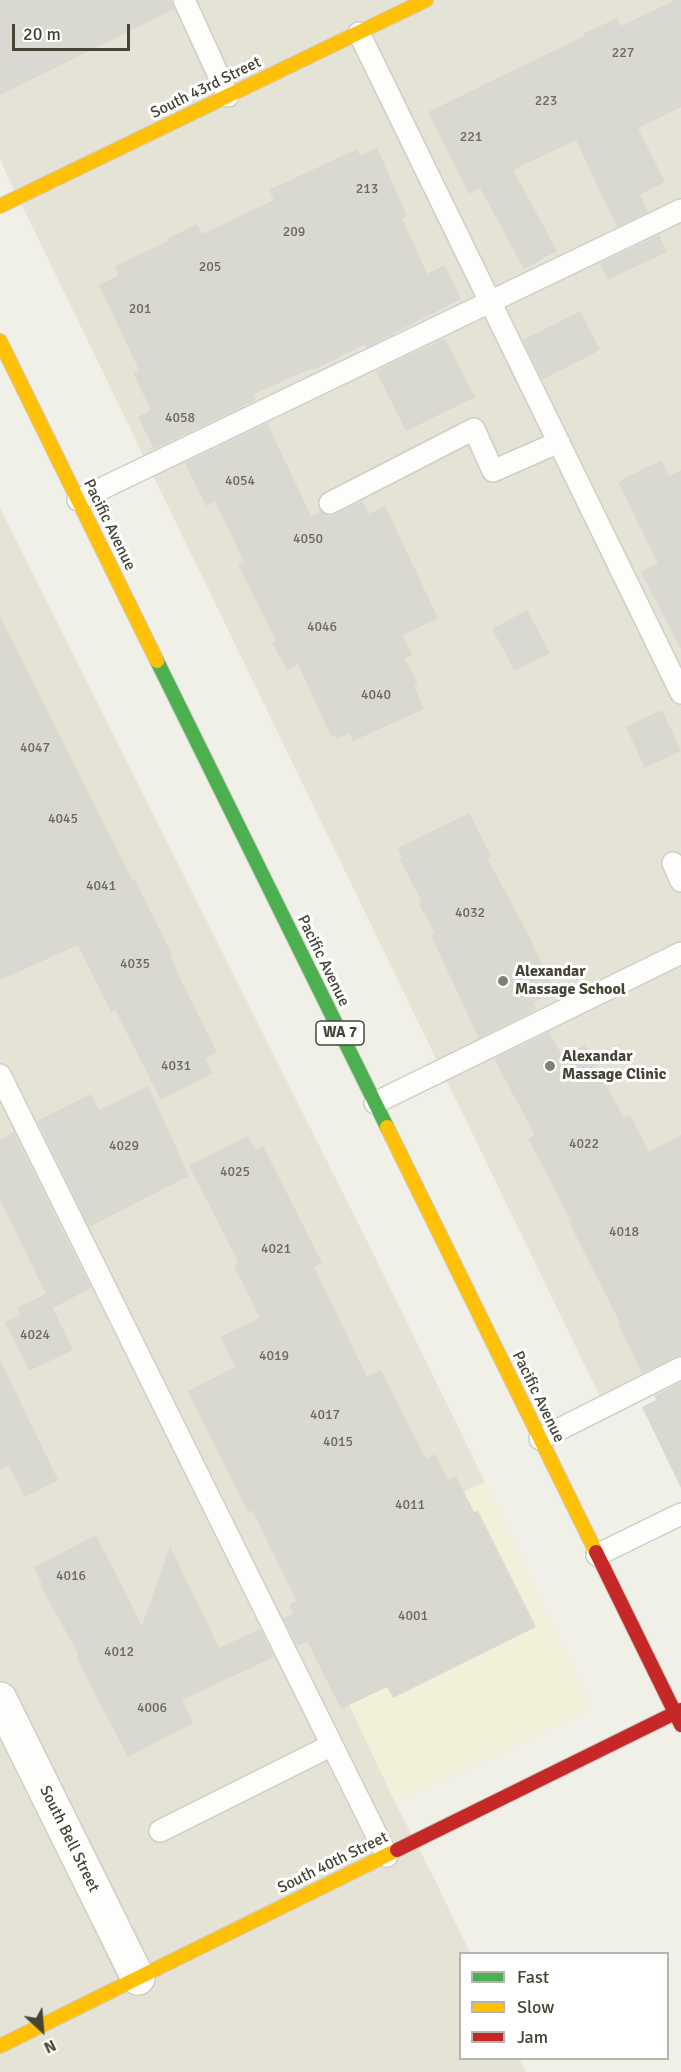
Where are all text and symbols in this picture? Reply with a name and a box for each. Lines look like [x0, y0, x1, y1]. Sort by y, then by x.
scale bar [15, 12, 134, 50]
text: 20 m [23, 23, 61, 45]
house number: 227 [612, 45, 634, 61]
street label: South 43rd Street [148, 53, 264, 123]
house number: 223 [535, 93, 557, 109]
house number: 221 [460, 129, 482, 145]
house number: 213 [356, 181, 378, 197]
house number: 209 [283, 224, 305, 240]
house number: 205 [199, 259, 221, 275]
house number: 201 [129, 301, 151, 317]
house number: 4058 [165, 410, 195, 426]
house number: 4054 [225, 473, 255, 489]
street label: Pacific Avenue [79, 476, 139, 574]
house number: 4050 [293, 531, 323, 547]
house number: 4046 [307, 619, 337, 635]
house number: 4040 [361, 687, 391, 703]
house number: 4047 [20, 740, 50, 756]
house number: 4045 [48, 811, 78, 827]
house number: 4041 [86, 878, 116, 894]
house number: 4032 [455, 905, 485, 921]
street label: Pacific Avenue [293, 912, 353, 1010]
house number: 4035 [120, 956, 150, 972]
place label: Alexandar Massage School [515, 962, 626, 1000]
marker: Alexandar Massage School [496, 974, 510, 988]
road number: WA 7 [316, 1021, 364, 1045]
place label: Alexandar Massage Clinic [562, 1047, 666, 1085]
house number: 4031 [161, 1058, 191, 1074]
marker: Alexandar Massage Clinic [543, 1059, 557, 1073]
house number: 4022 [569, 1136, 599, 1152]
house number: 4029 [109, 1138, 139, 1154]
house number: 4025 [220, 1164, 250, 1180]
house number: 4018 [609, 1224, 639, 1240]
house number: 4021 [261, 1241, 291, 1257]
house number: 4024 [20, 1327, 50, 1343]
house number: 4019 [259, 1348, 289, 1364]
street label: Pacific Avenue [508, 1348, 568, 1446]
house number: 4017 [310, 1407, 340, 1423]
house number: 4015 [323, 1434, 353, 1450]
house number: 4011 [395, 1497, 425, 1513]
house number: 4016 [56, 1568, 86, 1584]
house number: 4001 [398, 1608, 428, 1624]
house number: 4012 [104, 1644, 134, 1660]
house number: 4006 [137, 1700, 167, 1716]
street label: South Bell Street [35, 1783, 103, 1895]
street label: South 40th Street [275, 1828, 391, 1898]
legend [459, 1952, 669, 2060]
text: Fast [517, 1966, 549, 1988]
text: Slow [517, 1996, 554, 2018]
north arrow [12, 2000, 72, 2060]
text: Jam [517, 2026, 548, 2048]
text: N [41, 2035, 59, 2058]

